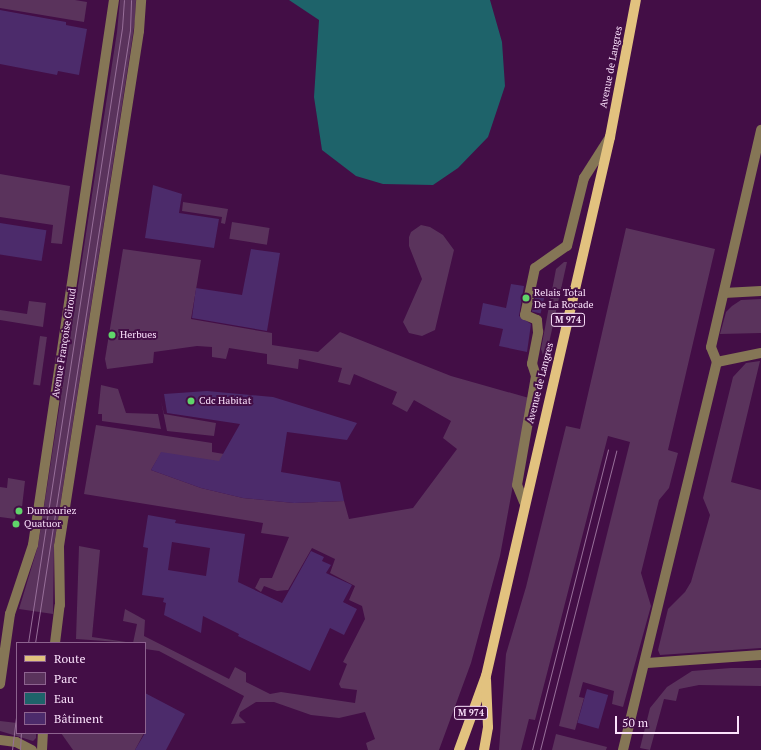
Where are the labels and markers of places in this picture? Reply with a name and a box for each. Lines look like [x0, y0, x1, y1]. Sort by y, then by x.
place label: Relais Total De La Rocade [534, 286, 594, 310]
marker: Relais Total De La Rocade [521, 293, 531, 303]
place label: Herbues [120, 329, 157, 341]
marker: Herbues [107, 330, 117, 340]
place label: Cdc Habitat [199, 395, 251, 407]
marker: Cdc Habitat [186, 396, 196, 406]
place label: Dumouriez [27, 505, 76, 517]
marker: Dumouriez [14, 506, 24, 516]
place label: Quatuor [24, 518, 61, 530]
marker: Quatuor [11, 519, 21, 529]

